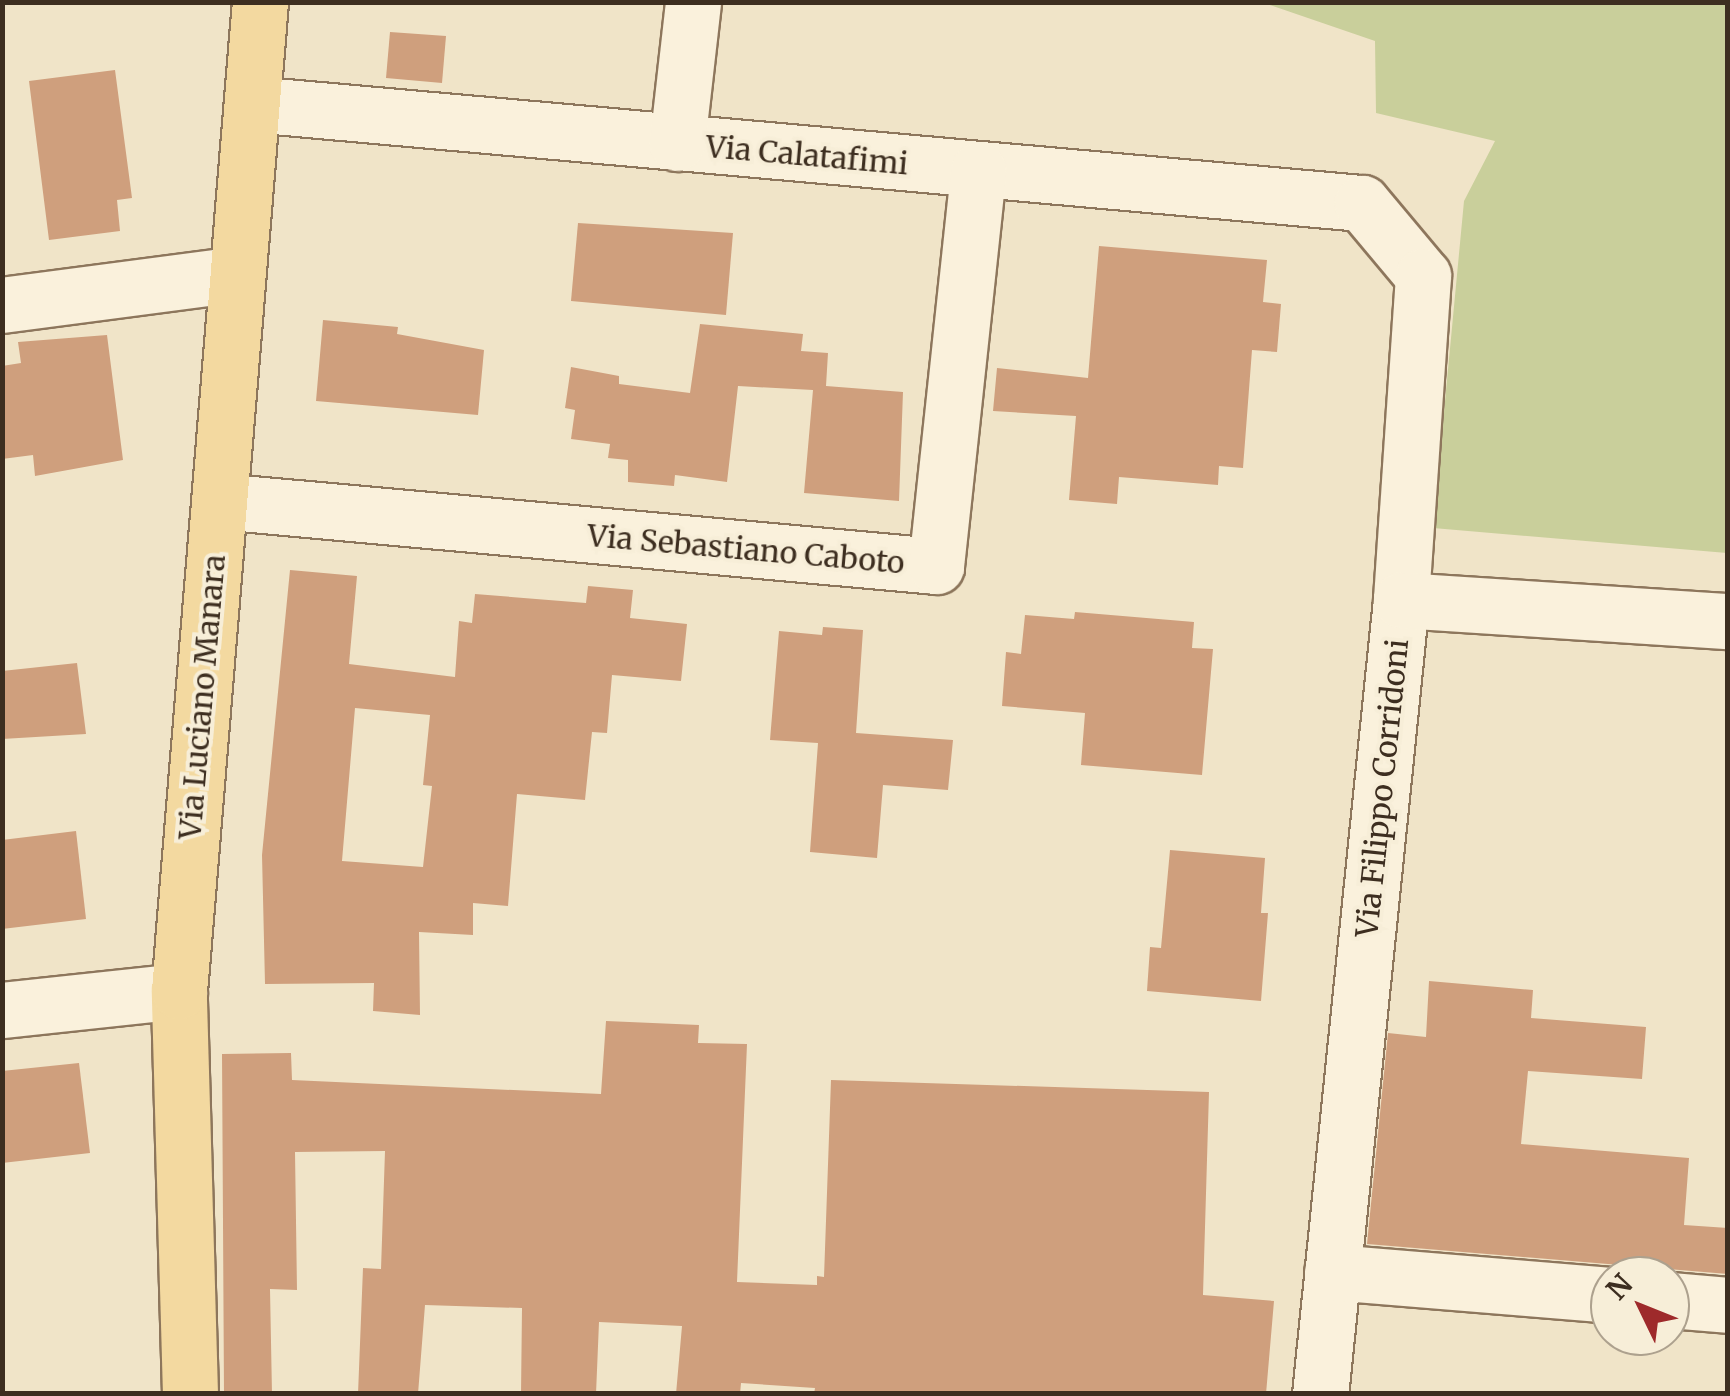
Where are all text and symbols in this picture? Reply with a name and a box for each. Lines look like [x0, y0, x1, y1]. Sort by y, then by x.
street label: Via Calatafimi [704, 128, 910, 182]
street label: Via Sebastiano Caboto [586, 517, 906, 581]
street label: Via Luciano Manara [172, 553, 232, 841]
street label: Via Filippo Corridoni [1348, 637, 1416, 939]
north arrow [1590, 1256, 1690, 1356]
text: N [1599, 1267, 1640, 1307]

